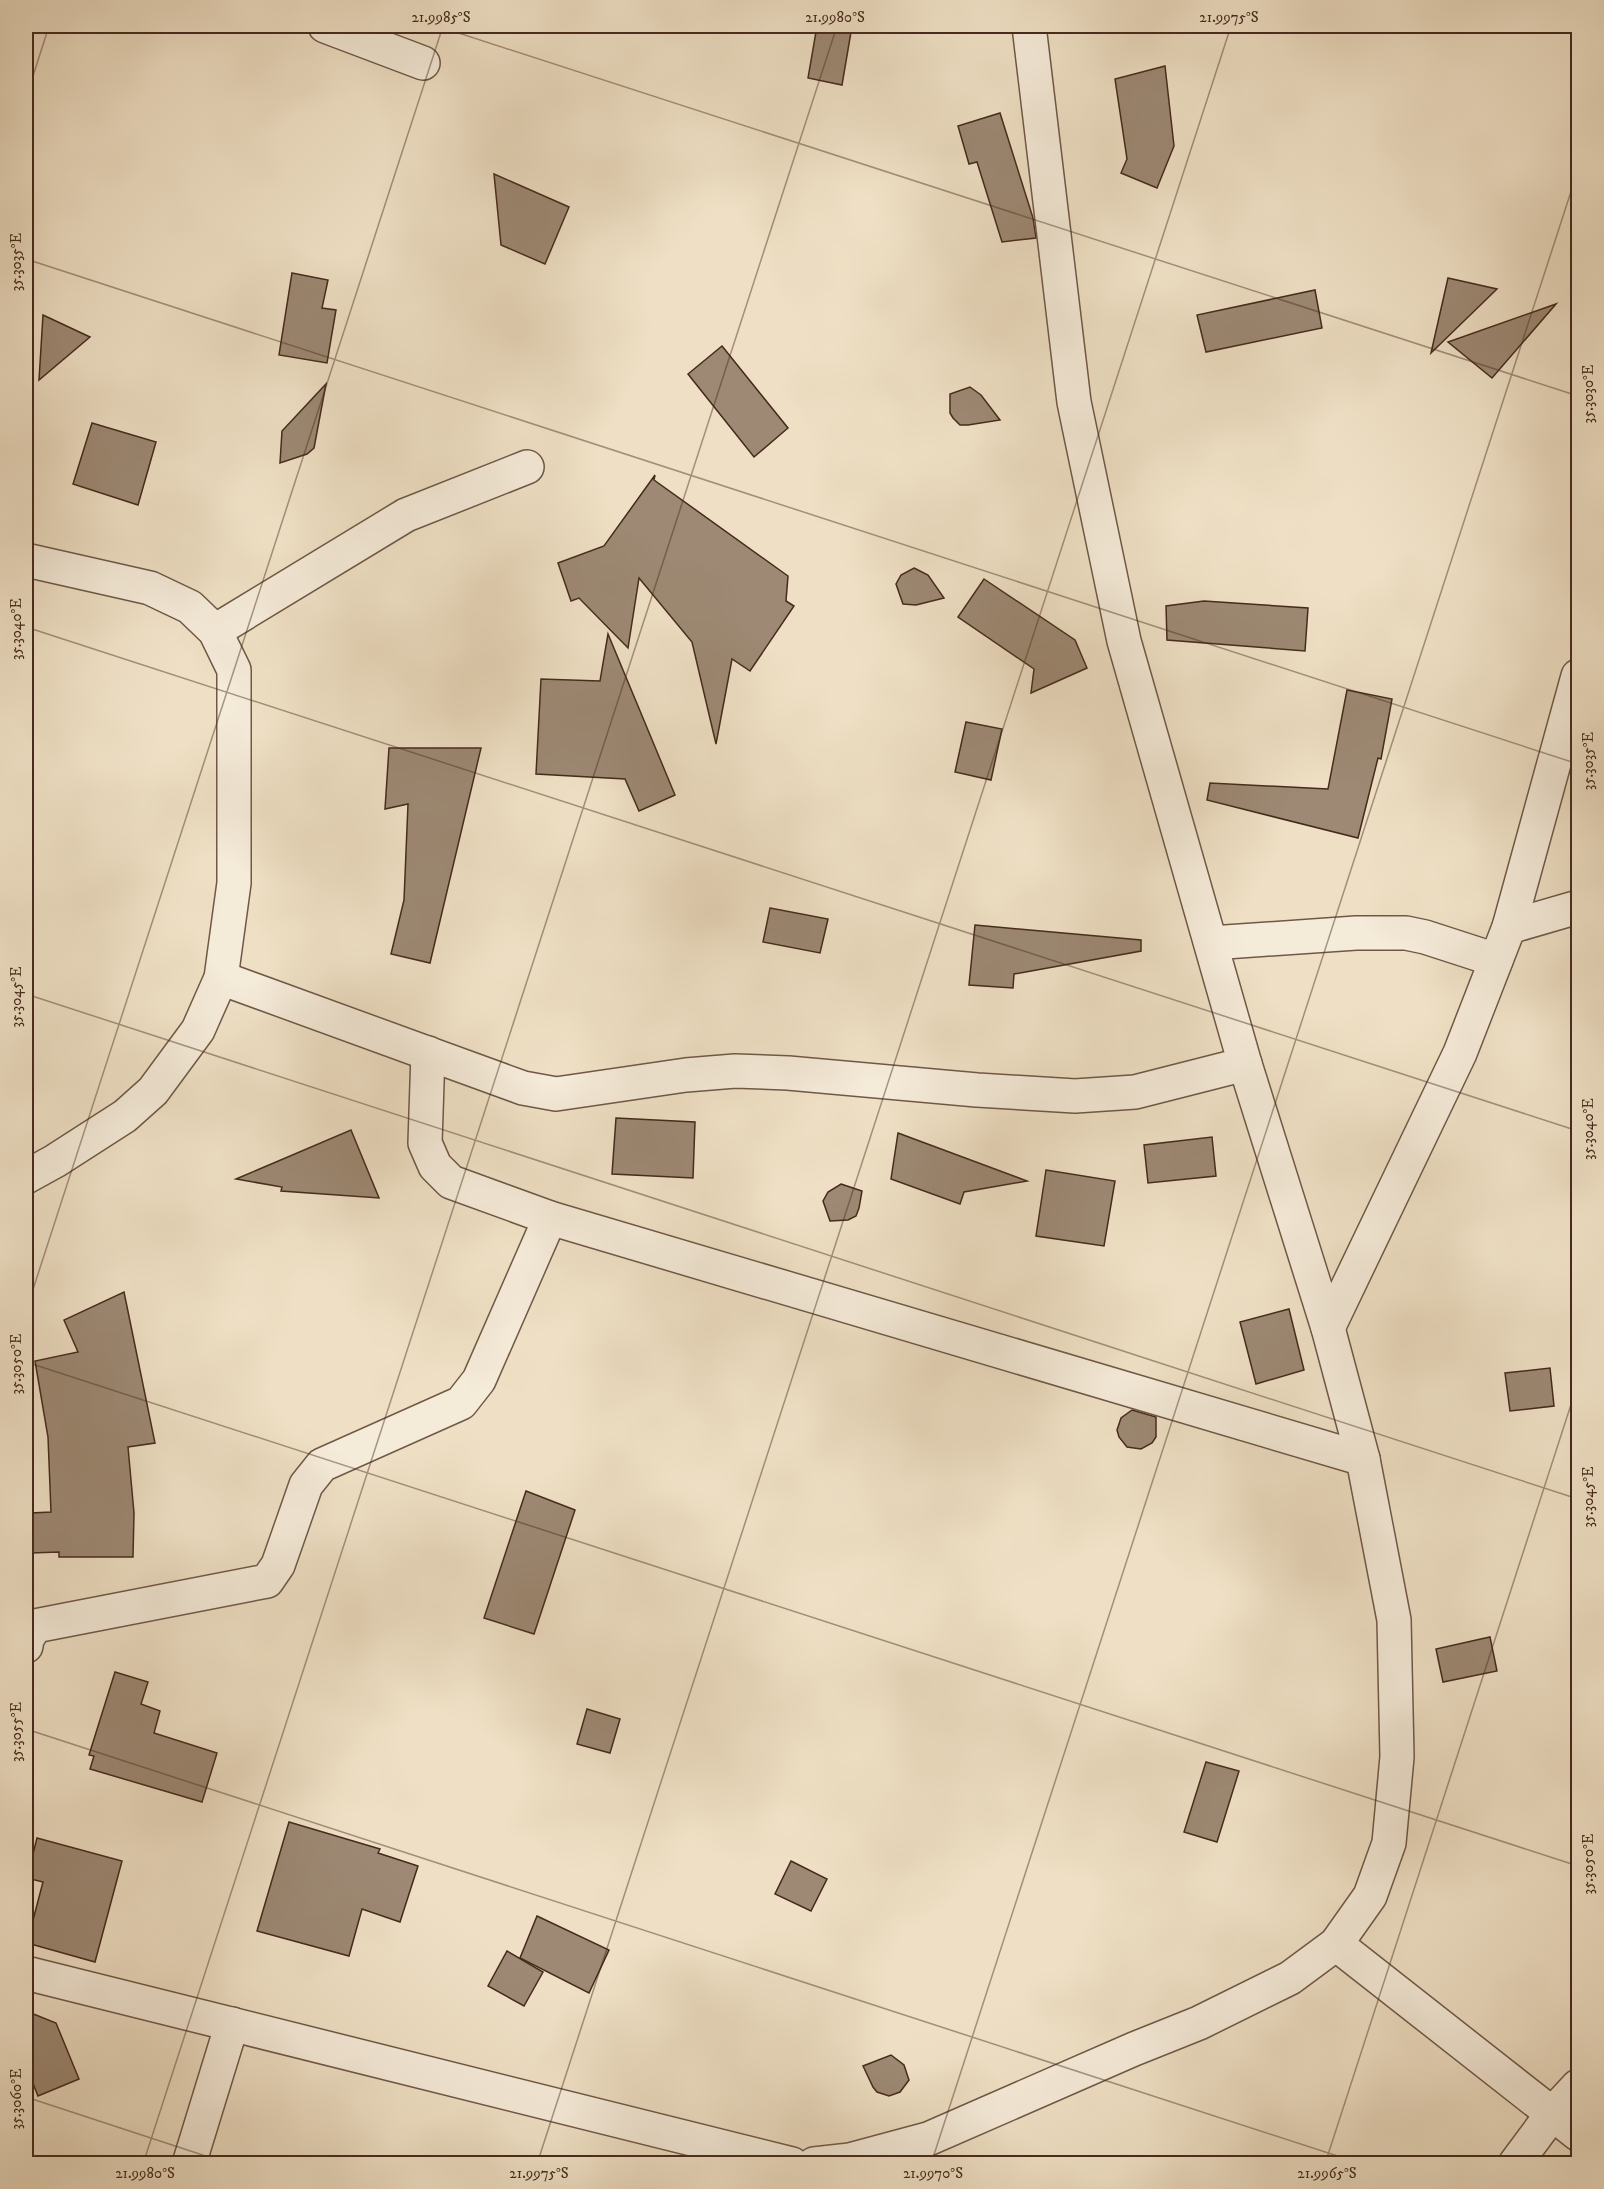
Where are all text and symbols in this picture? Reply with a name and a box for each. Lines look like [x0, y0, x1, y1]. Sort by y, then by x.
text: 21.9985°S [411, 8, 471, 27]
text: 21.9980°S [805, 8, 865, 27]
text: 21.9975°S [1199, 8, 1259, 27]
text: 35.3035°E [7, 232, 26, 291]
text: 35.3030°E [1579, 364, 1598, 423]
text: 35.3040°E [7, 598, 26, 660]
text: 35.3035°E [1579, 731, 1598, 790]
text: 35.3045°E [7, 966, 26, 1028]
text: 35.3040°E [1579, 1098, 1598, 1160]
text: 35.3050°E [7, 1333, 26, 1394]
text: 35.3045°E [1579, 1466, 1598, 1528]
text: 35.3055°E [7, 1702, 26, 1762]
text: 35.3050°E [1579, 1833, 1598, 1894]
text: 35.3060°E [7, 2068, 26, 2130]
text: 21.9980°S [115, 2164, 175, 2183]
text: 21.9975°S [509, 2164, 569, 2183]
text: 21.9970°S [903, 2164, 963, 2183]
text: 21.9965°S [1297, 2164, 1357, 2183]

